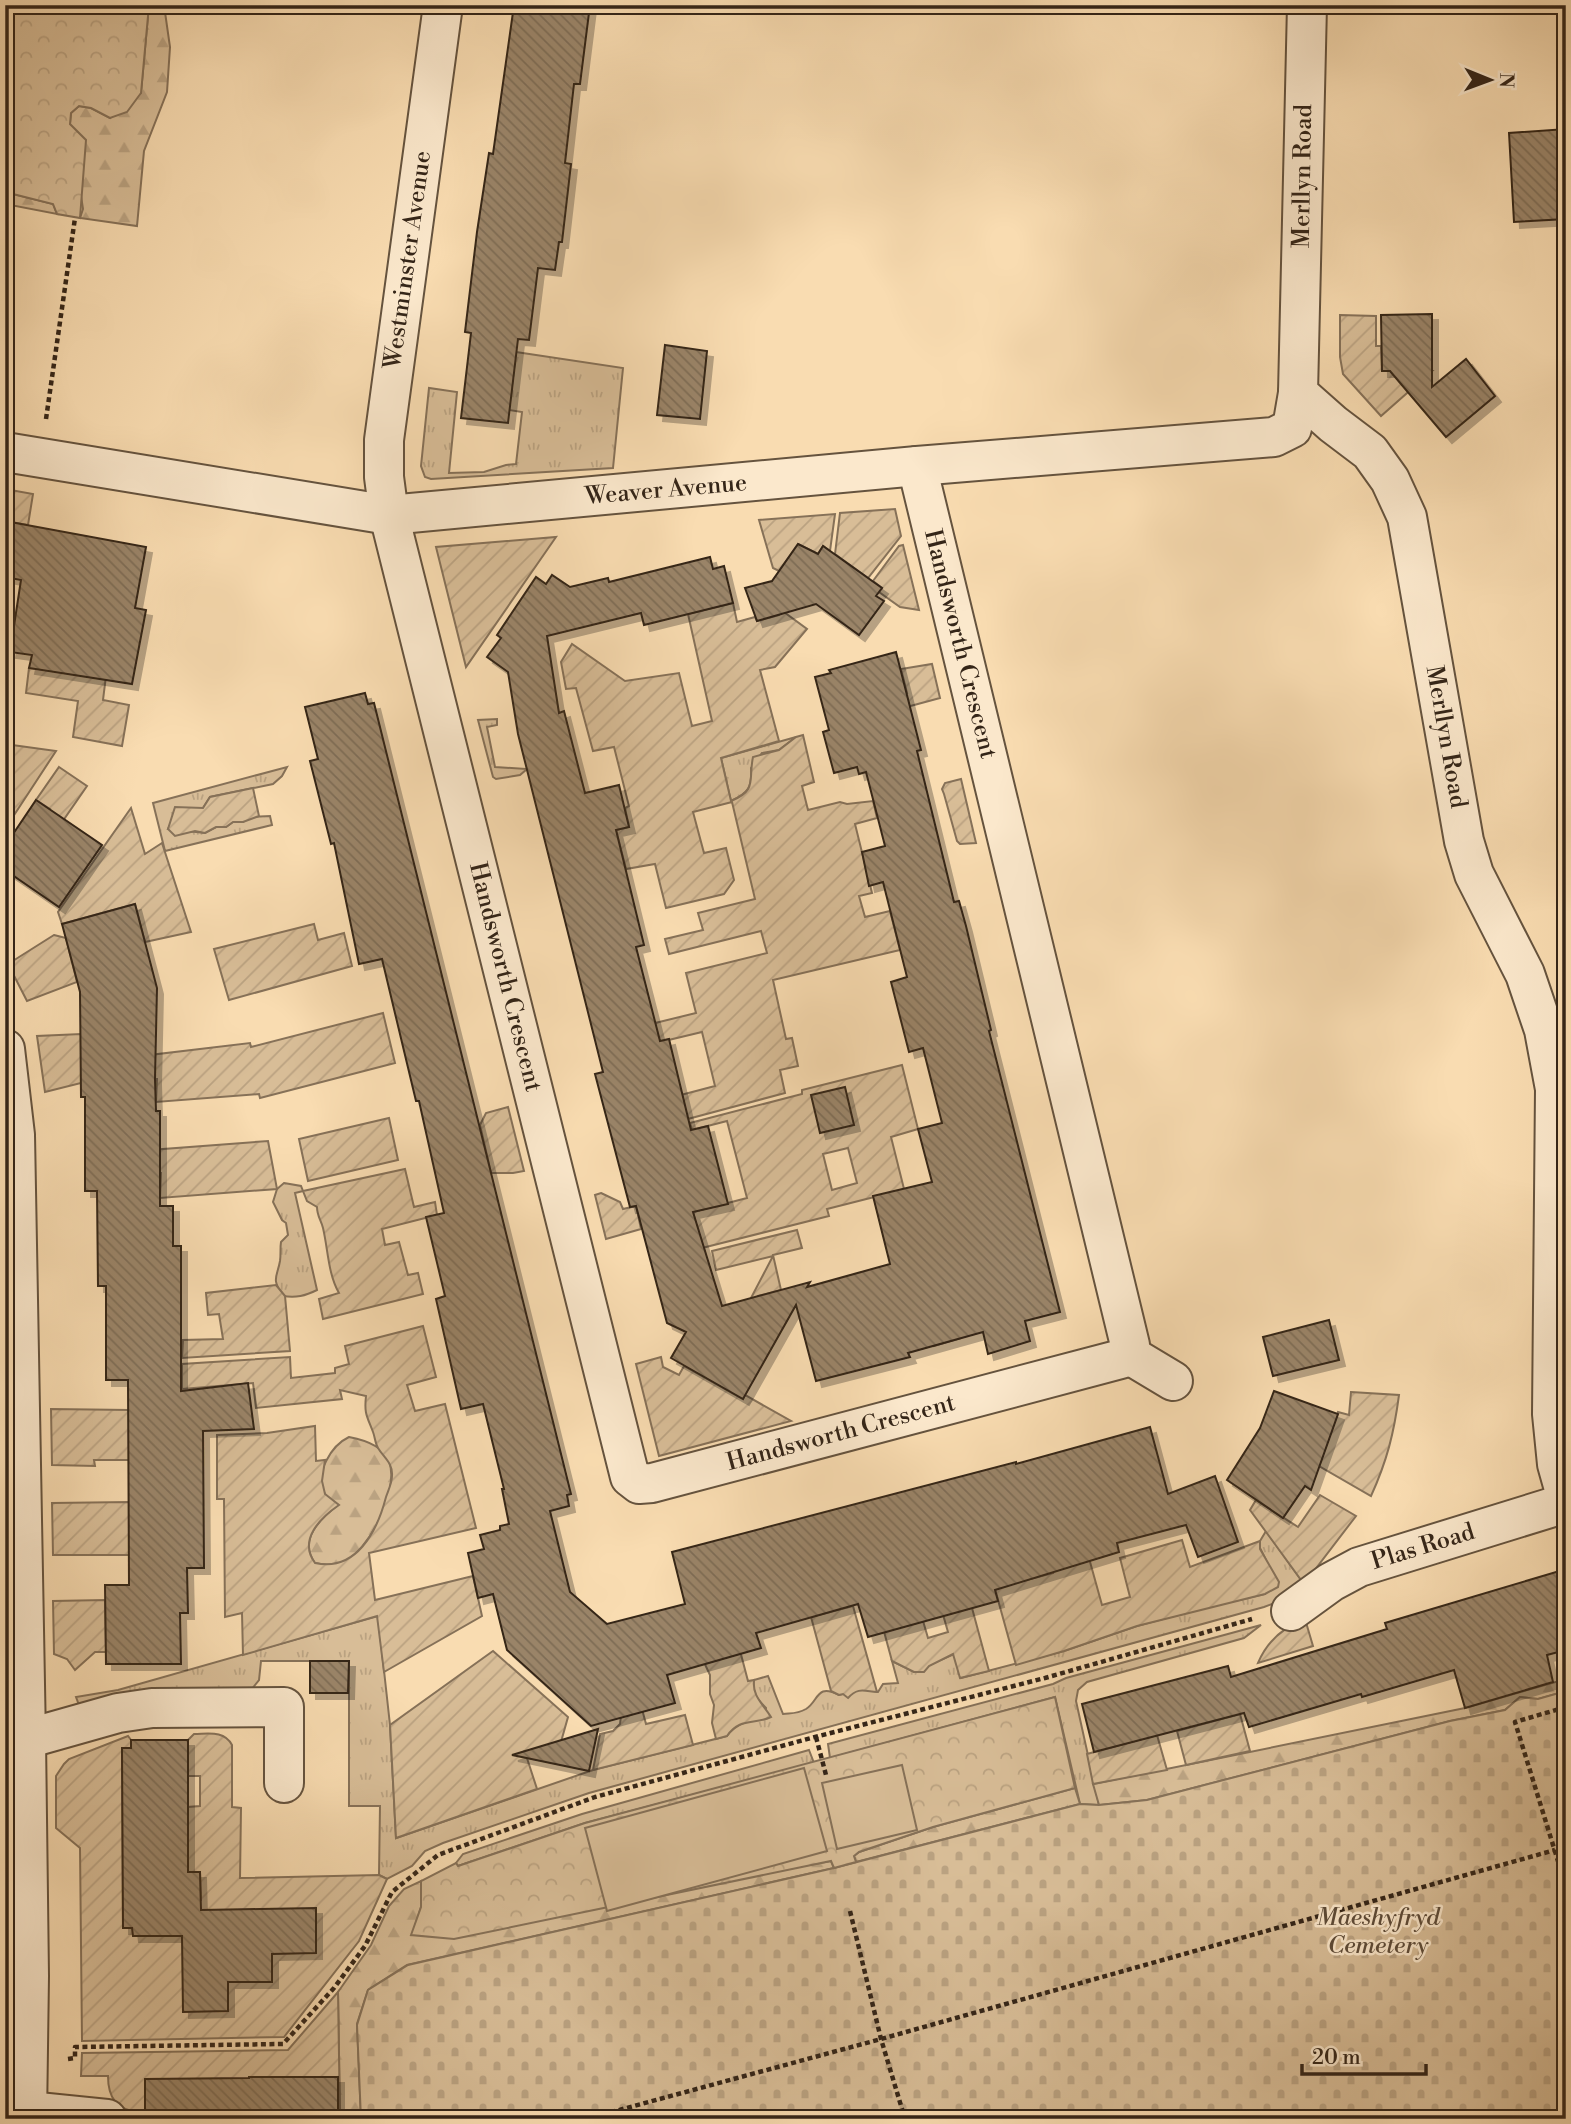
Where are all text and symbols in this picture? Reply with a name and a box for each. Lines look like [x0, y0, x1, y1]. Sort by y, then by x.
north arrow [1456, 46, 1526, 116]
text: N [1494, 73, 1518, 88]
street label: Merllyn Road [1287, 103, 1319, 248]
street label: Westminster Avenue [378, 149, 438, 372]
street label: Weaver Avenue [583, 468, 748, 512]
street label: Handsworth Crescent [917, 526, 1003, 762]
street label: Merllyn Road [1419, 663, 1473, 811]
street label: Handsworth Crescent [462, 859, 548, 1095]
street label: Handsworth Crescent [723, 1388, 959, 1478]
street label: Plas Road [1368, 1517, 1479, 1577]
park label: Maeshyfryd Cemetery [1316, 1903, 1441, 1961]
scale bar [1302, 2033, 1426, 2077]
text: 20 m [1312, 2045, 1361, 2071]

